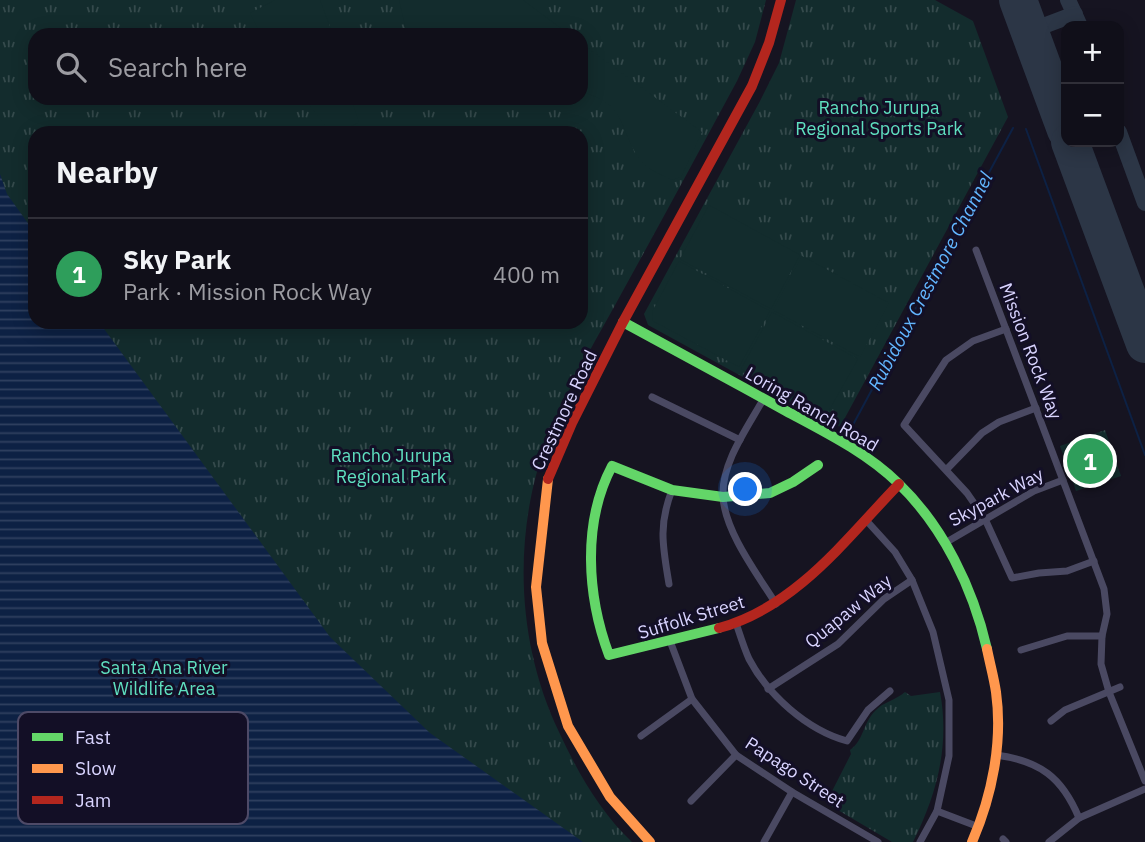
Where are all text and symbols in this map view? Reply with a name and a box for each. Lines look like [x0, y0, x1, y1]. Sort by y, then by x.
map controls [1061, 21, 1124, 147]
button: + [1061, 21, 1124, 84]
search box [28, 28, 588, 105]
icon: search [52, 48, 90, 86]
text: Search here [108, 50, 247, 84]
button: − [1061, 84, 1124, 147]
park label: Rancho Jurupa Regional Sports Park [795, 96, 963, 140]
text: Nearby [56, 152, 158, 191]
water label: Rubidoux Crestmore Channel [862, 168, 998, 394]
text: Sky Park [123, 242, 231, 276]
text: 1 [72, 259, 86, 289]
text: 400 m [493, 259, 560, 289]
text: Park · Mission Rock Way [123, 276, 372, 306]
street label: Mission Rock Way [994, 280, 1068, 422]
street label: Crestmore Road [526, 346, 602, 474]
street label: Loring Ranch Road [741, 362, 883, 456]
pin: 1 [1067, 435, 1113, 487]
park label: Rancho Jurupa Regional Park [330, 444, 452, 488]
street label: Skypark Way [945, 463, 1047, 531]
your location [728, 472, 762, 506]
street label: Quapaw Way [800, 569, 896, 653]
street label: Suffolk Street [635, 590, 747, 644]
park label: Santa Ana River Wildlife Area [100, 656, 228, 700]
legend [18, 712, 248, 824]
text: Fast [75, 725, 111, 749]
street label: Papago Street [741, 731, 849, 813]
text: Slow [75, 756, 116, 780]
text: Jam [75, 788, 111, 812]

